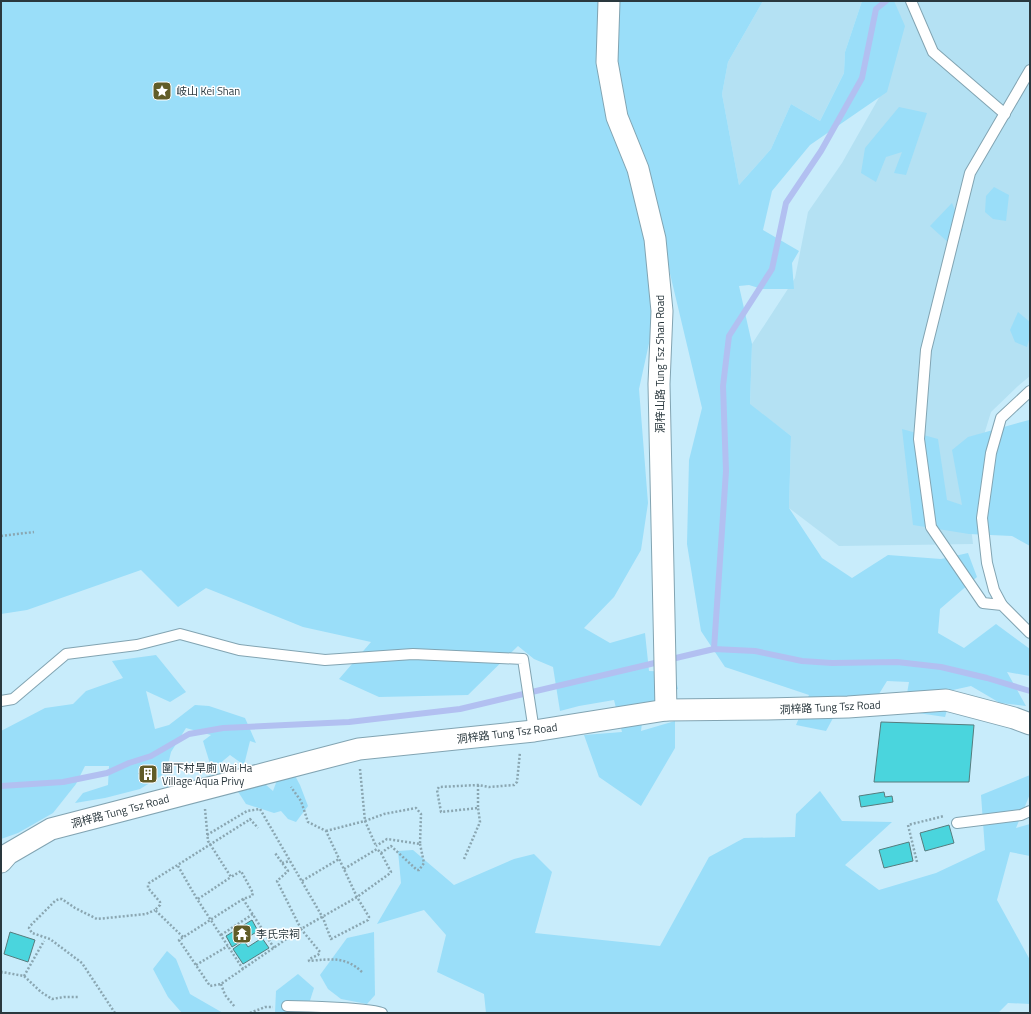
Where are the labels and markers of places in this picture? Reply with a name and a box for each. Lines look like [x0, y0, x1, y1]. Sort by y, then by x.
place icon: 岐山 Kei Shan [151, 80, 173, 102]
place label: 岐山 Kei Shan [176, 83, 240, 99]
place label: 圍下村旱廁 Wai Ha Village Aqua Privy [162, 760, 253, 789]
building icon: 圍下村旱廁 Wai Ha Village Aqua Privy [137, 763, 159, 785]
temple icon: 李氏宗祠 [231, 923, 253, 945]
place label: 李氏宗祠 [256, 926, 300, 942]

